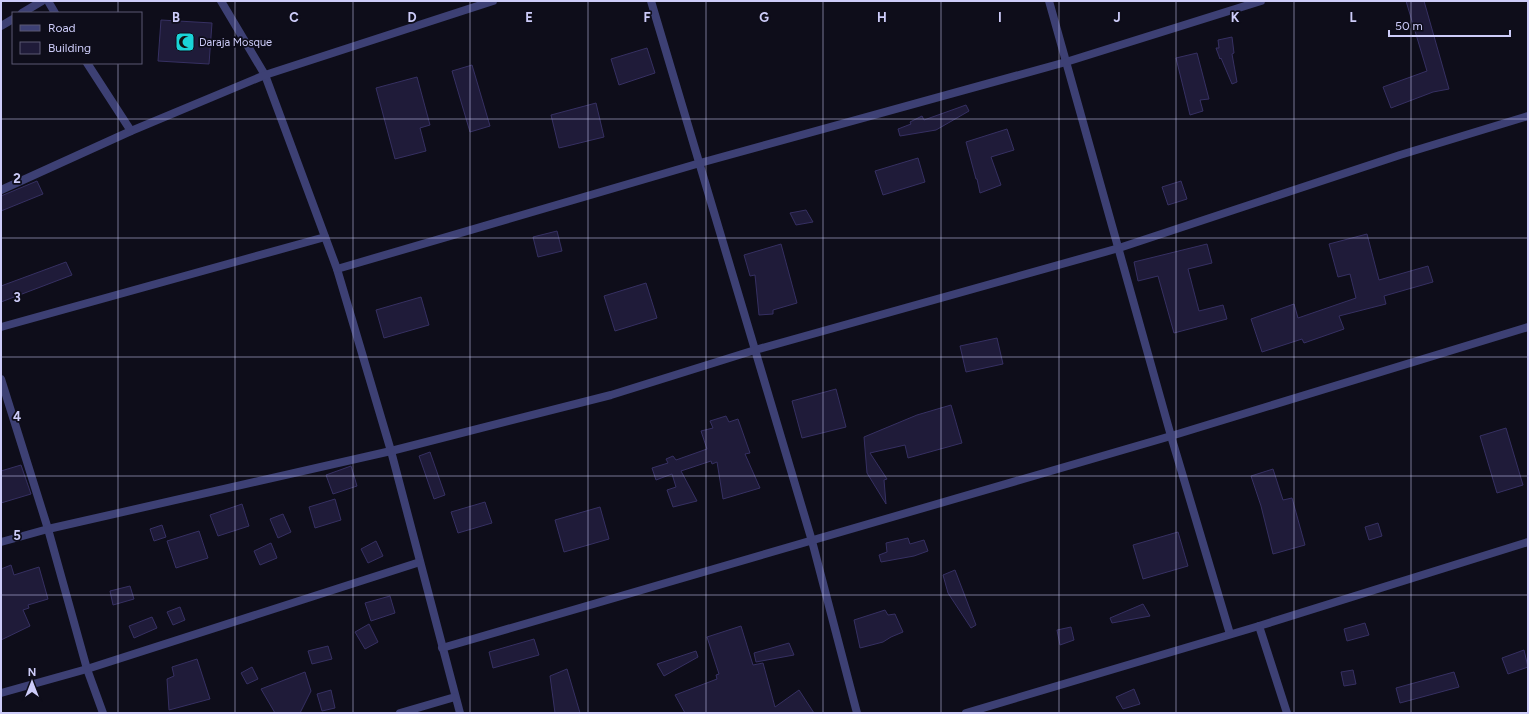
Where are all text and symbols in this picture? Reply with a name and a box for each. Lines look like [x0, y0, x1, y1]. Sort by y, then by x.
text: B [172, 10, 180, 25]
text: C [289, 10, 299, 25]
text: D [407, 10, 417, 25]
text: E [525, 10, 533, 25]
text: F [643, 10, 651, 25]
text: G [759, 10, 769, 25]
text: H [877, 10, 887, 25]
text: I [998, 10, 1002, 25]
text: J [1113, 10, 1121, 25]
text: K [1231, 10, 1240, 25]
text: L [1350, 10, 1357, 25]
legend [12, 12, 142, 64]
scale bar [1389, 12, 1510, 38]
text: 50 m [1395, 19, 1423, 33]
text: Road [48, 21, 76, 35]
mosque icon: Daraja Mosque [174, 31, 196, 53]
place label: Daraja Mosque [199, 36, 272, 49]
text: Building [48, 41, 91, 55]
text: 2 [13, 171, 21, 186]
text: 3 [13, 290, 21, 305]
text: 4 [13, 409, 21, 424]
text: 5 [13, 528, 21, 543]
north arrow [12, 662, 52, 702]
text: N [28, 666, 36, 679]

